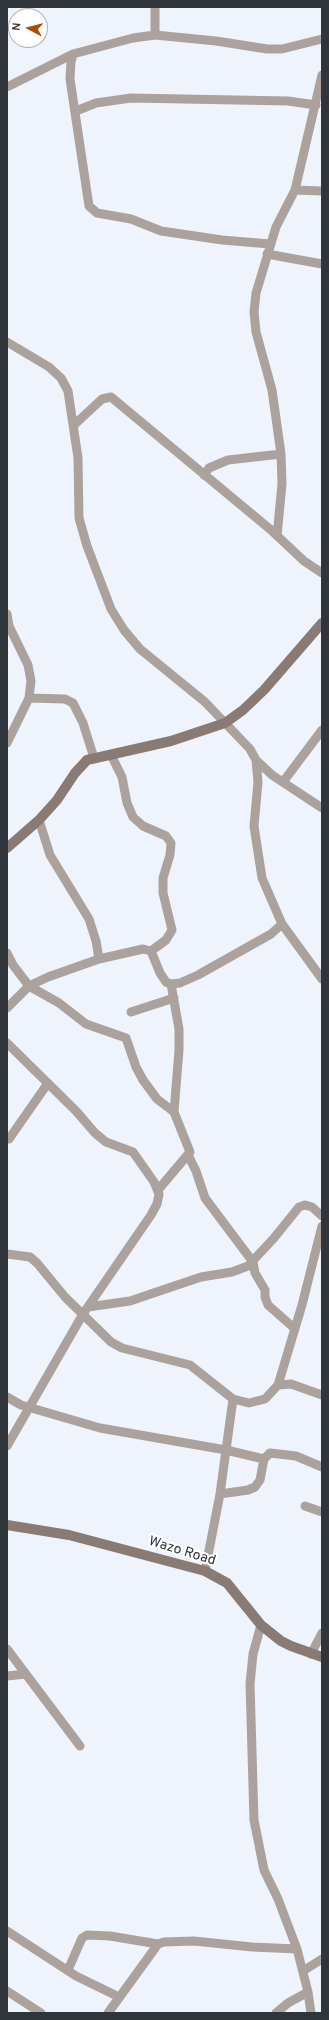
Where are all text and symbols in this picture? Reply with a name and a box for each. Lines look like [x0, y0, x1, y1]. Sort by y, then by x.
north arrow [8, 8, 48, 48]
text: N [10, 22, 25, 31]
street label: Wazo Road [146, 1534, 218, 1570]

